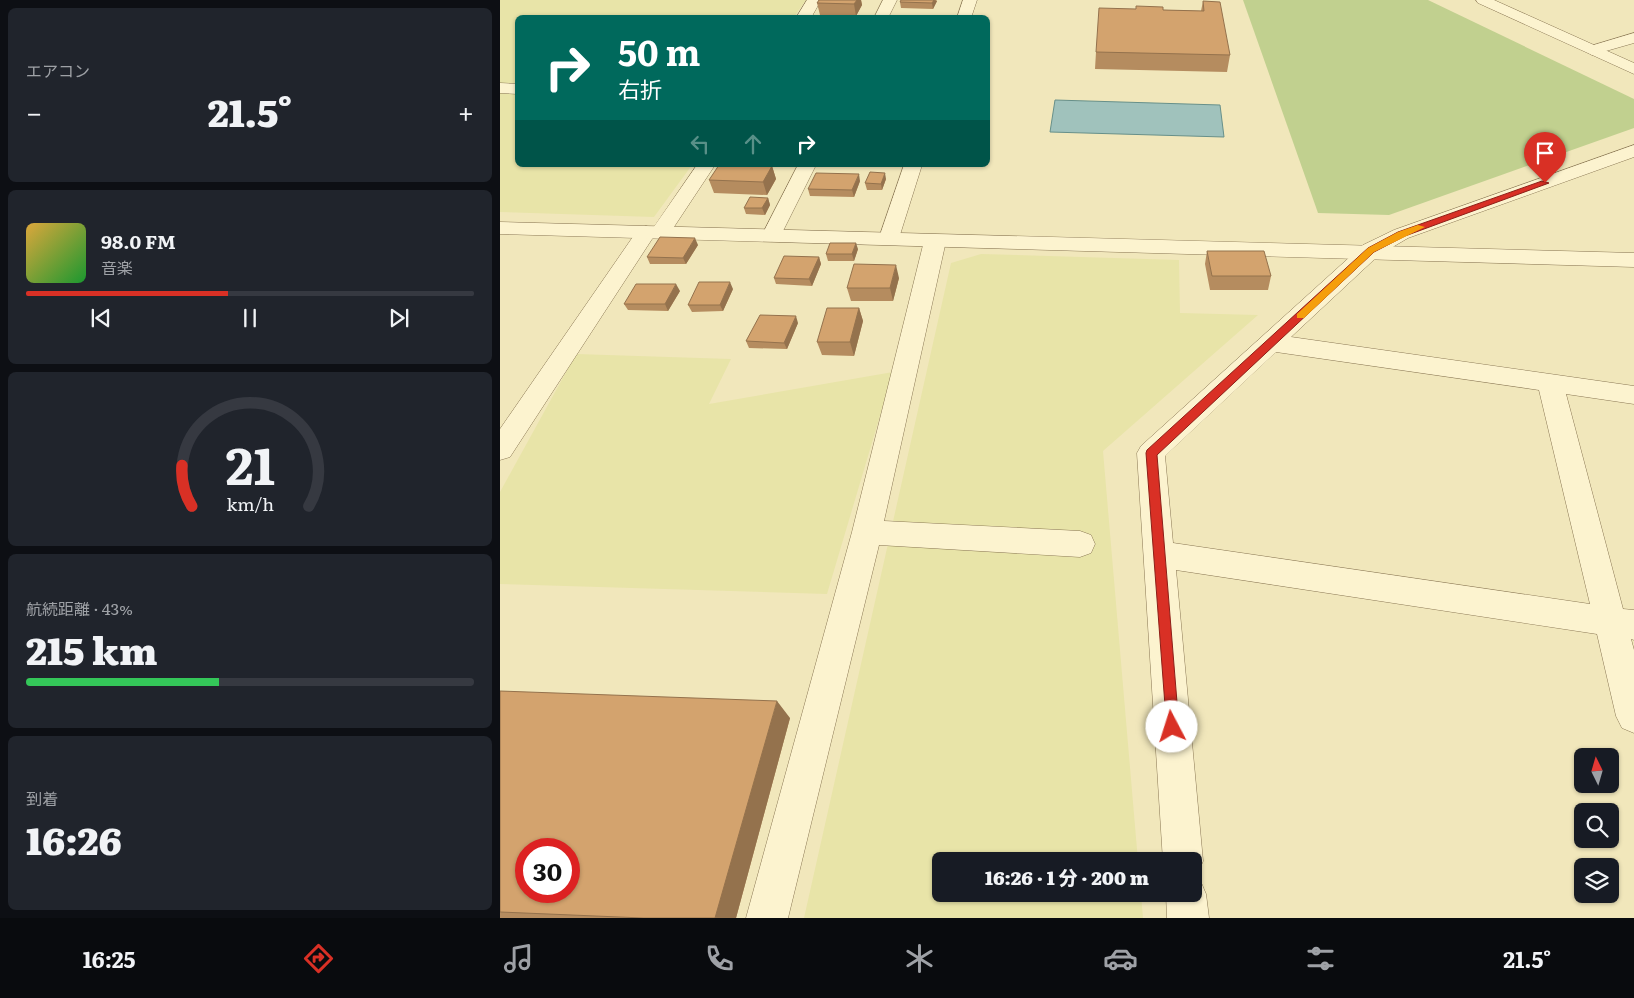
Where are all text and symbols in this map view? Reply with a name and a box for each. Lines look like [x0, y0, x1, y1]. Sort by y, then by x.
text: 50 m [618, 25, 701, 77]
icon: right [535, 35, 600, 100]
text: エアコン [26, 58, 90, 82]
text: 右折 [618, 72, 662, 105]
text: 21.5° [208, 82, 292, 139]
text: − [26, 90, 42, 132]
text: + [458, 90, 474, 132]
icon: left [686, 130, 714, 158]
icon: ahead [739, 130, 767, 158]
icon: right [792, 130, 820, 158]
pin [1524, 132, 1566, 183]
icon: arrive [1531, 139, 1559, 167]
text: 98.0 FM [101, 227, 176, 255]
text: 音楽 [101, 255, 133, 279]
icon: previous [87, 304, 115, 332]
icon: pause [236, 304, 264, 332]
icon: next [385, 304, 413, 332]
text: 21 [225, 424, 275, 501]
text: km/h [226, 490, 274, 517]
text: 航続距離 · 43% [26, 596, 133, 620]
text: 215 km [26, 620, 157, 677]
position arrow [1145, 700, 1197, 752]
north arrow [1574, 748, 1619, 792]
map controls [1574, 748, 1619, 903]
text: 到着 [26, 786, 58, 810]
button: search [1574, 803, 1619, 848]
text: 16:26 [26, 810, 122, 867]
speed limit sign: 30 [515, 838, 580, 903]
button: layers [1574, 858, 1619, 903]
text: 16:26 · 1 分 · 200 m [985, 863, 1149, 891]
icon: directions [301, 941, 336, 976]
icon: music [501, 941, 536, 976]
icon: phone [702, 941, 737, 976]
icon: climate [902, 941, 937, 976]
icon: car [1103, 941, 1138, 976]
icon: filters [1303, 941, 1338, 976]
text: 16:25 [83, 942, 136, 975]
text: 21.5° [1503, 942, 1551, 975]

